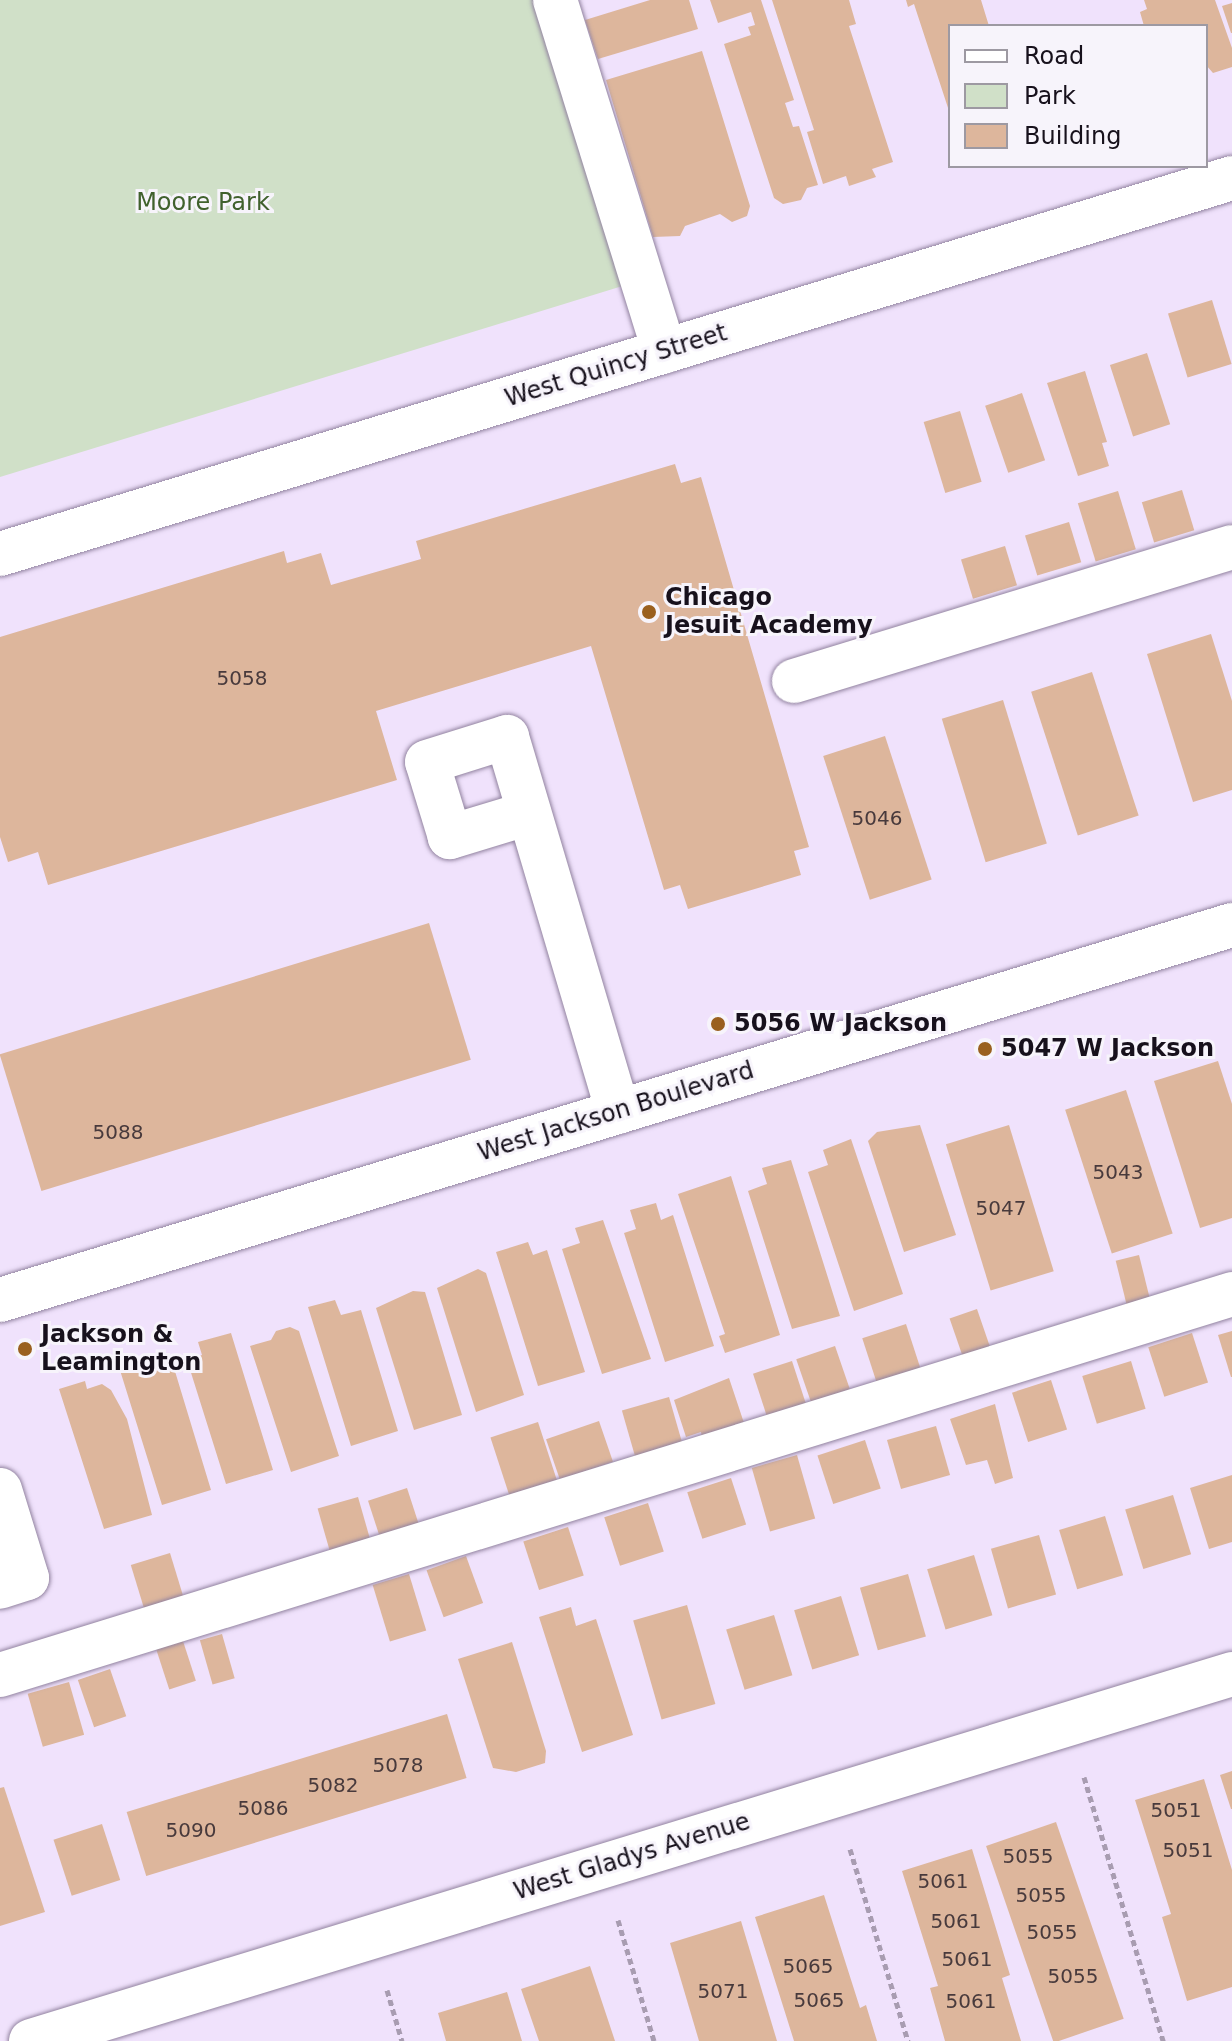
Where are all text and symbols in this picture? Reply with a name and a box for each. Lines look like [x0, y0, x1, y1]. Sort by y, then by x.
legend [948, 24, 1208, 168]
text: Road [1024, 42, 1084, 70]
text: Park [1024, 82, 1076, 110]
text: Building [1024, 122, 1121, 150]
park label: Moore Park [136, 189, 270, 217]
street label: West Quincy Street [502, 319, 730, 413]
place label: Chicago Jesuit Academy [665, 584, 873, 640]
marker: Chicago Jesuit Academy [640, 603, 658, 621]
house number: 5058 [217, 666, 267, 690]
house number: 5046 [852, 806, 902, 830]
place label: 5056 W Jackson [734, 1010, 947, 1038]
marker: 5056 W Jackson [709, 1015, 727, 1033]
place label: 5047 W Jackson [1001, 1035, 1214, 1063]
marker: 5047 W Jackson [976, 1040, 994, 1058]
street label: West Jackson Boulevard [475, 1056, 757, 1168]
house number: 5088 [93, 1120, 143, 1144]
house number: 5043 [1093, 1160, 1143, 1184]
house number: 5047 [976, 1196, 1026, 1220]
place label: Jackson & Leamington [41, 1321, 201, 1377]
marker: Jackson & Leamington [16, 1340, 34, 1358]
house number: 5078 [373, 1753, 423, 1777]
house number: 5082 [308, 1773, 358, 1797]
house number: 5086 [238, 1796, 288, 1820]
house number: 5051 [1151, 1798, 1201, 1822]
street label: West Gladys Avenue [510, 1807, 754, 1907]
house number: 5090 [166, 1818, 216, 1842]
house number: 5051 [1163, 1838, 1213, 1862]
house number: 5055 [1003, 1844, 1053, 1868]
house number: 5061 [918, 1869, 968, 1893]
house number: 5055 [1016, 1883, 1066, 1907]
house number: 5061 [931, 1909, 981, 1933]
house number: 5055 [1027, 1920, 1077, 1944]
house number: 5061 [942, 1947, 992, 1971]
house number: 5065 [783, 1954, 833, 1978]
house number: 5055 [1048, 1964, 1098, 1988]
house number: 5071 [698, 1979, 748, 2003]
house number: 5065 [794, 1988, 844, 2012]
house number: 5061 [946, 1989, 996, 2013]

